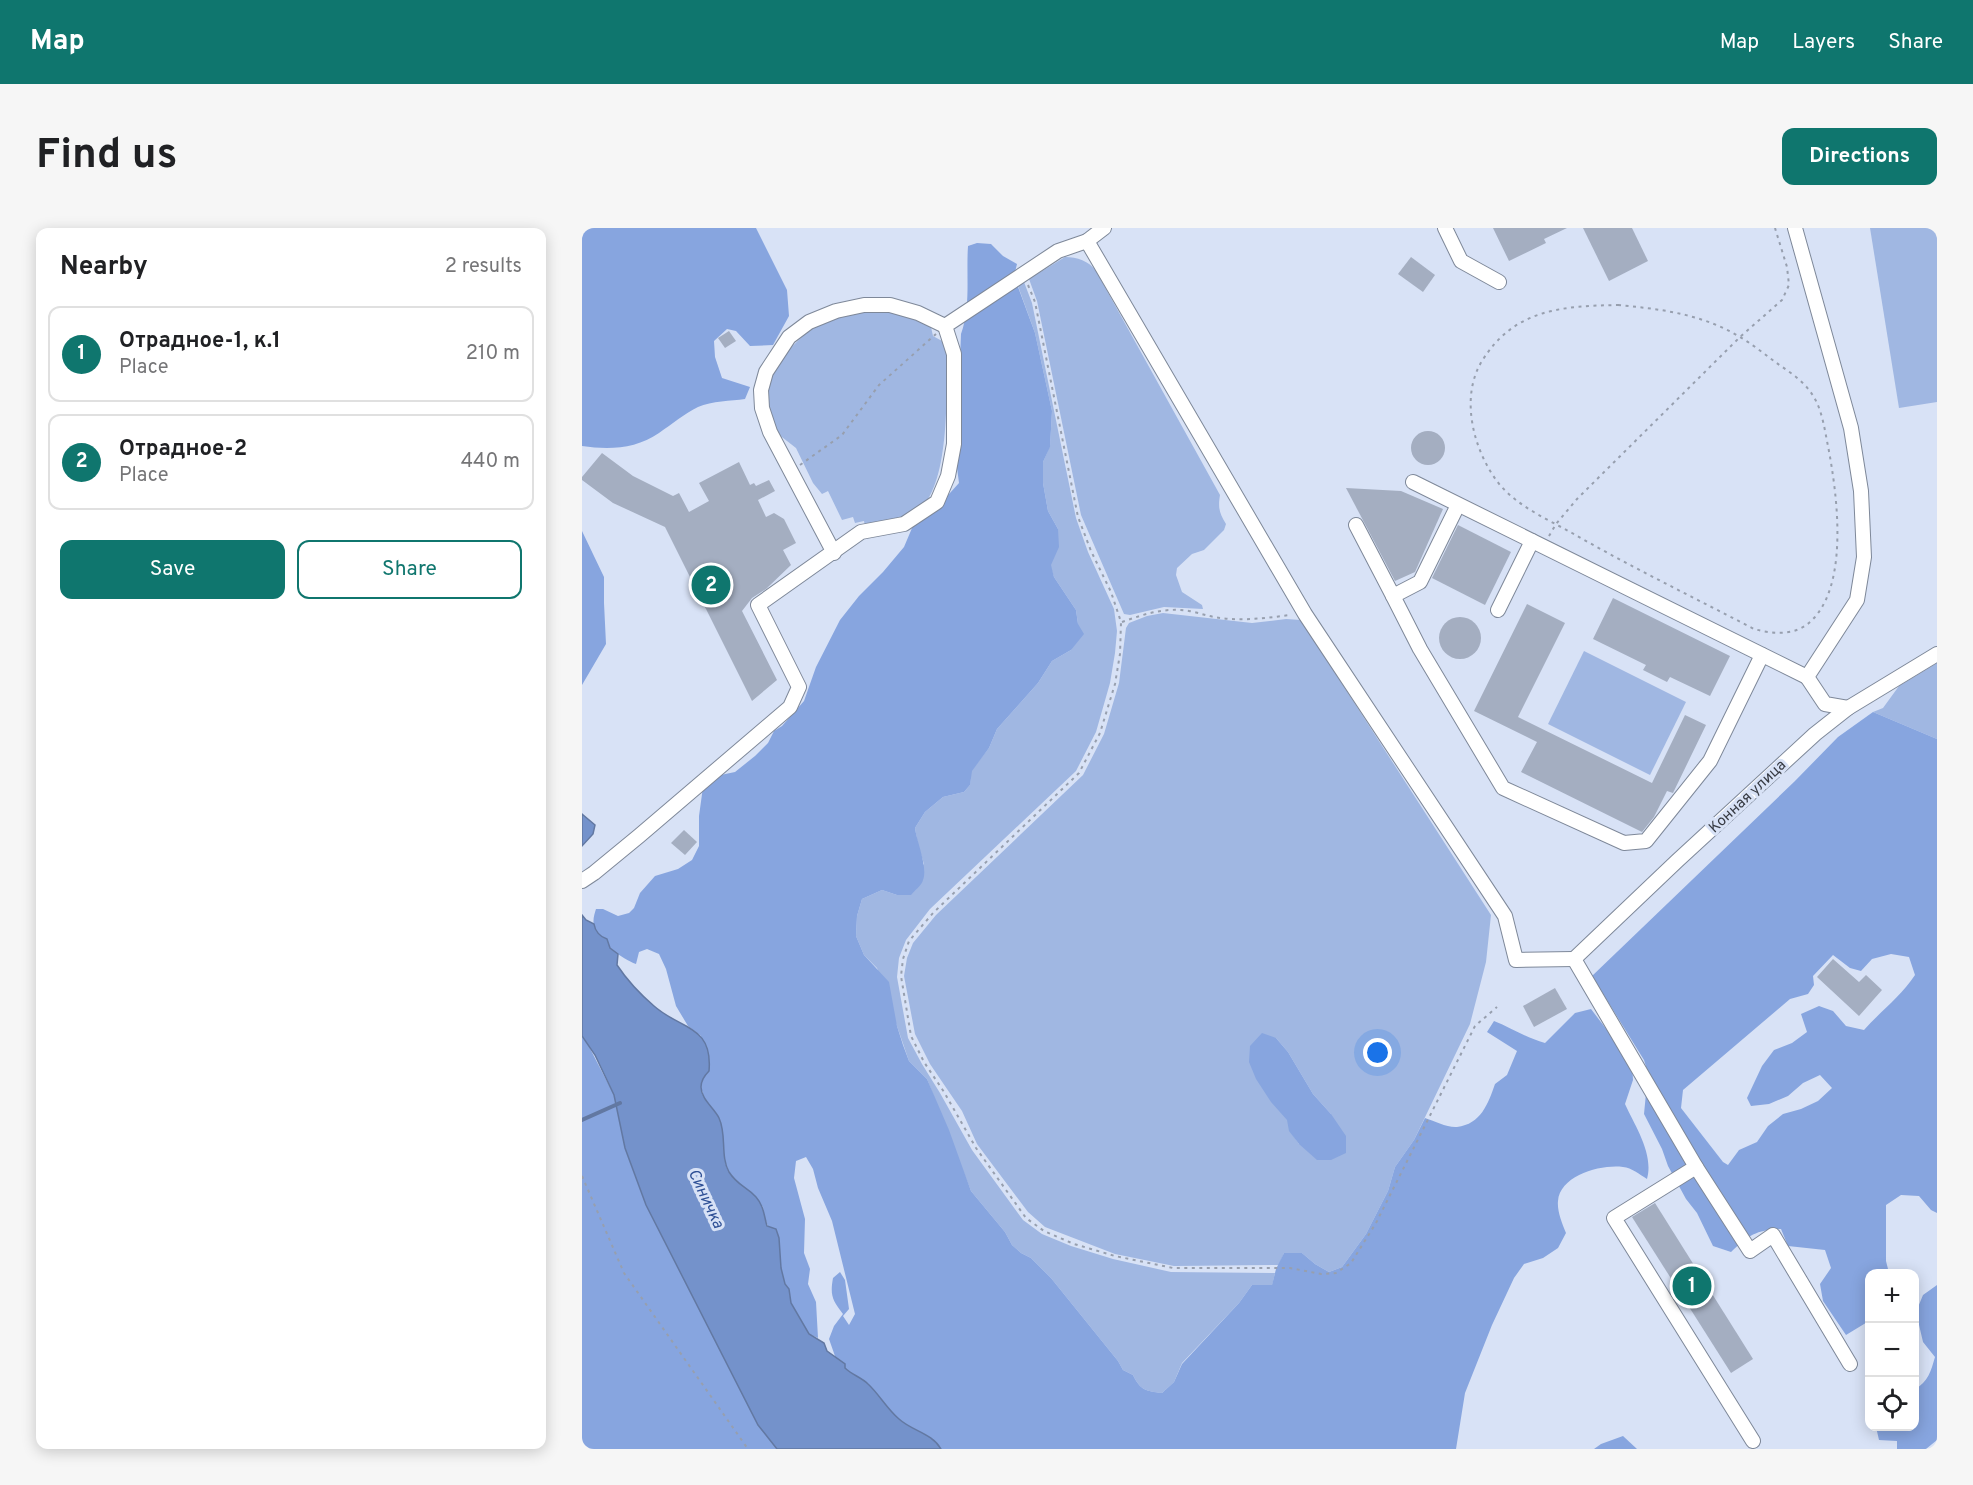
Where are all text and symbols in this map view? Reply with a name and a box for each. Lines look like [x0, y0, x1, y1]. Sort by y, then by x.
text: Map [30, 24, 85, 60]
text: Map [1720, 29, 1759, 56]
text: Layers [1792, 29, 1855, 56]
text: Share [1888, 29, 1943, 56]
button: Directions [1782, 128, 1937, 185]
text: Find us [36, 130, 177, 183]
text: Nearby [60, 251, 148, 284]
text: 2 results [445, 254, 522, 280]
text: Отрадное-1, к.1 [119, 328, 281, 355]
text: 1 [78, 341, 86, 367]
text: 210 m [466, 341, 520, 367]
text: Place [119, 355, 169, 381]
text: Отрадное-2 [119, 436, 247, 463]
text: 2 [75, 449, 88, 475]
text: 440 m [461, 449, 520, 475]
text: Place [119, 463, 169, 489]
button: Save [60, 540, 285, 599]
button: Share [297, 540, 522, 599]
pin: 2 [692, 562, 730, 608]
street label: Конная улица [1705, 756, 1791, 838]
your location [1363, 1038, 1392, 1067]
water label: Синичка [683, 1166, 728, 1232]
pin: 1 [1672, 1264, 1712, 1308]
map controls [1865, 1269, 1919, 1431]
button: + [1865, 1269, 1919, 1323]
button: − [1865, 1323, 1919, 1377]
button: locate [1865, 1377, 1919, 1431]

